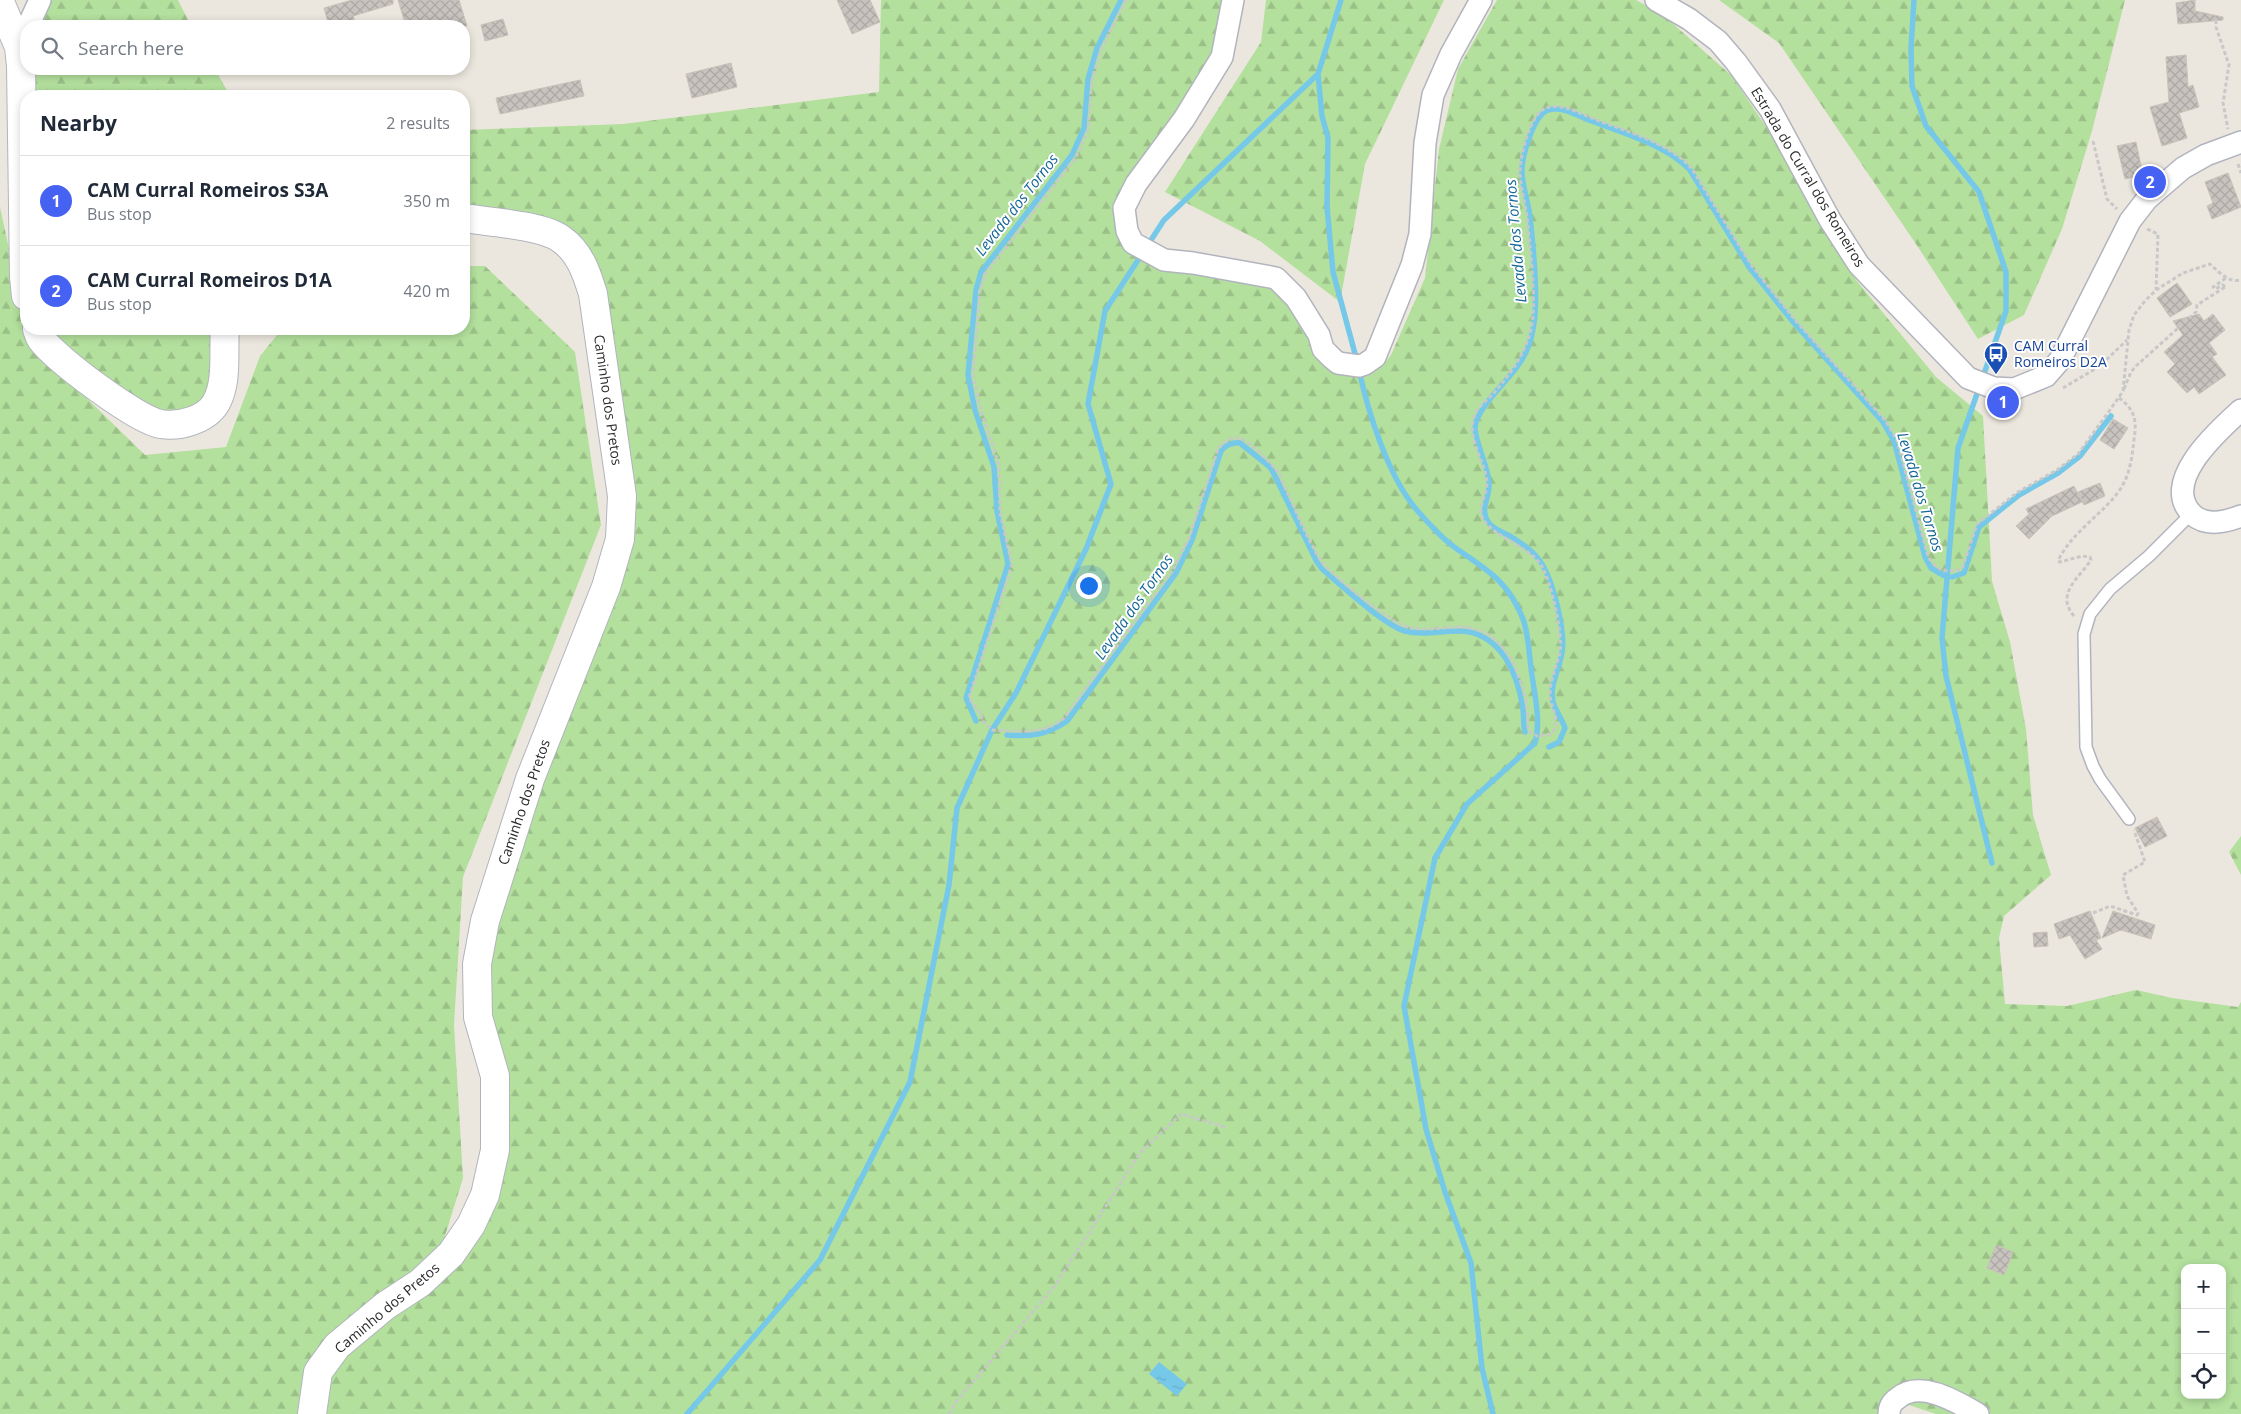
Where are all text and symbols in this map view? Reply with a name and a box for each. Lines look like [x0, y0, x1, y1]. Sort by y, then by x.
search box [20, 20, 470, 75]
icon: search [38, 34, 66, 62]
text: Search here [78, 35, 184, 61]
street label: Estrada do Curral dos Romeiros [1747, 83, 1870, 271]
text: Nearby [40, 109, 117, 137]
text: 2 results [386, 112, 450, 134]
water label: Levada dos Tornos [970, 149, 1063, 259]
pin: 2 [2134, 163, 2166, 201]
text: CAM Curral Romeiros S3A [87, 177, 328, 203]
water label: Levada dos Tornos [1500, 178, 1530, 304]
text: 1 [51, 190, 61, 212]
text: 350 m [404, 190, 450, 212]
text: Bus stop [87, 203, 152, 225]
text: CAM Curral Romeiros D1A [87, 267, 332, 293]
text: 2 [51, 280, 61, 302]
text: 420 m [404, 280, 450, 302]
text: Bus stop [87, 293, 152, 315]
street label: Caminho dos Pretos [590, 333, 627, 467]
place label: CAM Curral Romeiros D2A [2014, 336, 2107, 371]
bus stop icon: CAM Curral Romeiros D2A [1983, 341, 2009, 375]
pin: 1 [1987, 383, 2019, 421]
water label: Levada dos Tornos [1893, 430, 1949, 554]
water label: Levada dos Tornos [1089, 549, 1177, 663]
your location [1076, 573, 1102, 599]
street label: Caminho dos Pretos [493, 736, 554, 867]
street label: Caminho dos Pretos [330, 1258, 443, 1357]
map controls [2181, 1264, 2226, 1399]
button: + [2181, 1264, 2226, 1309]
button: − [2181, 1309, 2226, 1354]
button: locate [2181, 1354, 2226, 1399]

